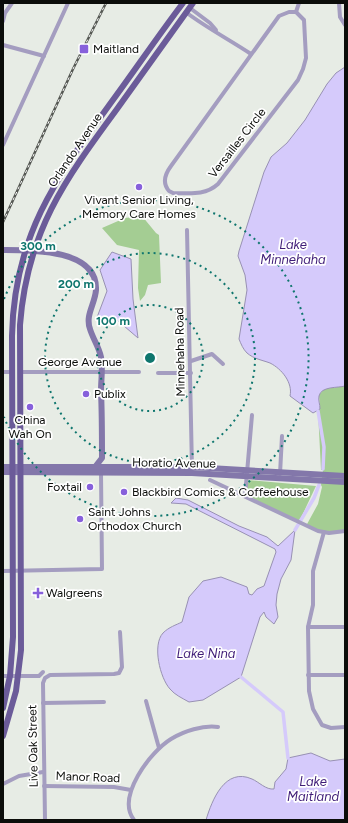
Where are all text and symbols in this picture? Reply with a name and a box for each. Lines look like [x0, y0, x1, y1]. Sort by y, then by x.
place label: Maitland [93, 42, 139, 56]
marker: Maitland [78, 43, 90, 55]
street label: Versailles Circle [205, 105, 269, 181]
street label: Orlando Avenue [45, 110, 105, 190]
marker: Vivant Senior Living, Memory Care Homes [134, 182, 144, 192]
place label: Vivant Senior Living, Memory Care Homes [82, 193, 196, 221]
water label: Lake Minnehaha [260, 237, 326, 267]
text: 300 m [20, 239, 56, 253]
text: 200 m [58, 277, 94, 291]
street label: Minnehaha Road [172, 307, 188, 397]
text: 100 m [96, 314, 130, 328]
centre of rings [143, 351, 157, 365]
street label: George Avenue [38, 355, 122, 369]
place label: Publix [94, 387, 126, 401]
marker: Publix [81, 389, 91, 399]
marker: China Wah On [25, 402, 35, 412]
place label: China Wah On [9, 413, 52, 441]
street label: Horatio Avenue [132, 455, 217, 471]
place label: Foxtail [47, 480, 82, 494]
marker: Foxtail [85, 482, 95, 492]
place label: Blackbird Comics & Coffeehouse [132, 485, 309, 499]
marker: Blackbird Comics & Coffeehouse [119, 487, 129, 497]
place label: Saint Johns Orthodox Church [88, 505, 182, 533]
marker: Saint Johns Orthodox Church [75, 514, 85, 524]
place label: Walgreens [46, 586, 103, 600]
marker: Walgreens [33, 588, 43, 598]
water label: Lake Nina [177, 646, 236, 661]
street label: Live Oak Street [25, 704, 41, 787]
street label: Manor Road [55, 769, 121, 785]
water label: Lake Maitland [287, 774, 339, 804]

